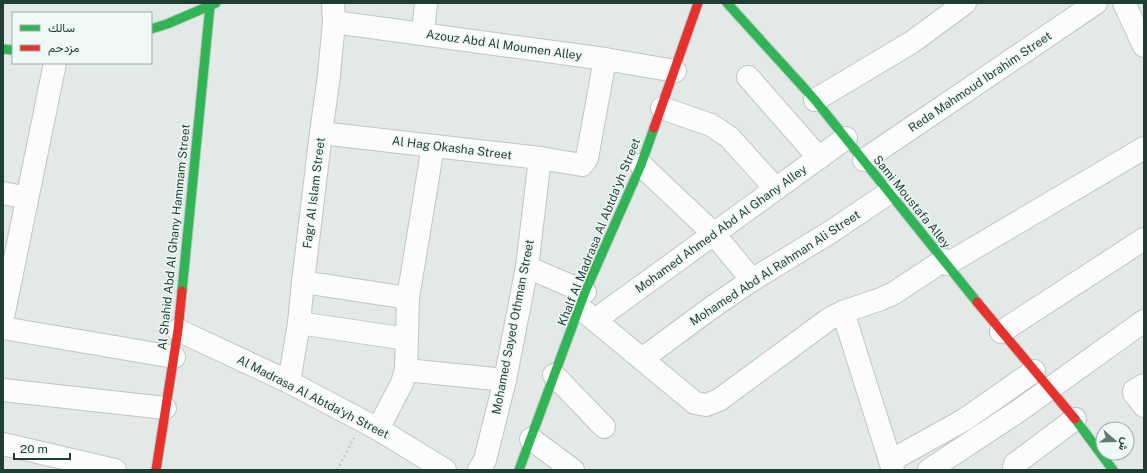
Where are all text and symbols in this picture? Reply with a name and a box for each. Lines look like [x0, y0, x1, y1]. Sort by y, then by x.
legend [12, 12, 152, 64]
text: سالك [48, 21, 75, 35]
street label: Azouz Abd Al Moumen Alley [425, 27, 583, 63]
street label: Reda Mahmoud Ibrahim Street [906, 29, 1055, 135]
text: مزدحم [48, 41, 79, 56]
street label: Al Shahid Abd Al Ghany Hammam Street [155, 123, 193, 351]
street label: Al Hag Okasha Street [391, 134, 513, 162]
street label: Fagr Al Islam Street [300, 136, 328, 249]
street label: Khalf Al Madrasa Al Abtda'yh Street [555, 136, 643, 328]
street label: Sami Moustafa Alley [870, 153, 954, 252]
street label: Mohamed Ahmed Abd Al Ghany Alley [633, 162, 810, 296]
street label: Mohamed Abd Al Rahman Ali Street [687, 207, 863, 328]
street label: Mohamed Sayed Othman Street [489, 238, 537, 416]
street label: Al Madrasa Al Abtda'yh Street [235, 352, 392, 442]
north arrow [1095, 421, 1135, 461]
scale bar [14, 435, 70, 461]
text: ش [1116, 436, 1132, 453]
text: 20 m [20, 442, 48, 456]

